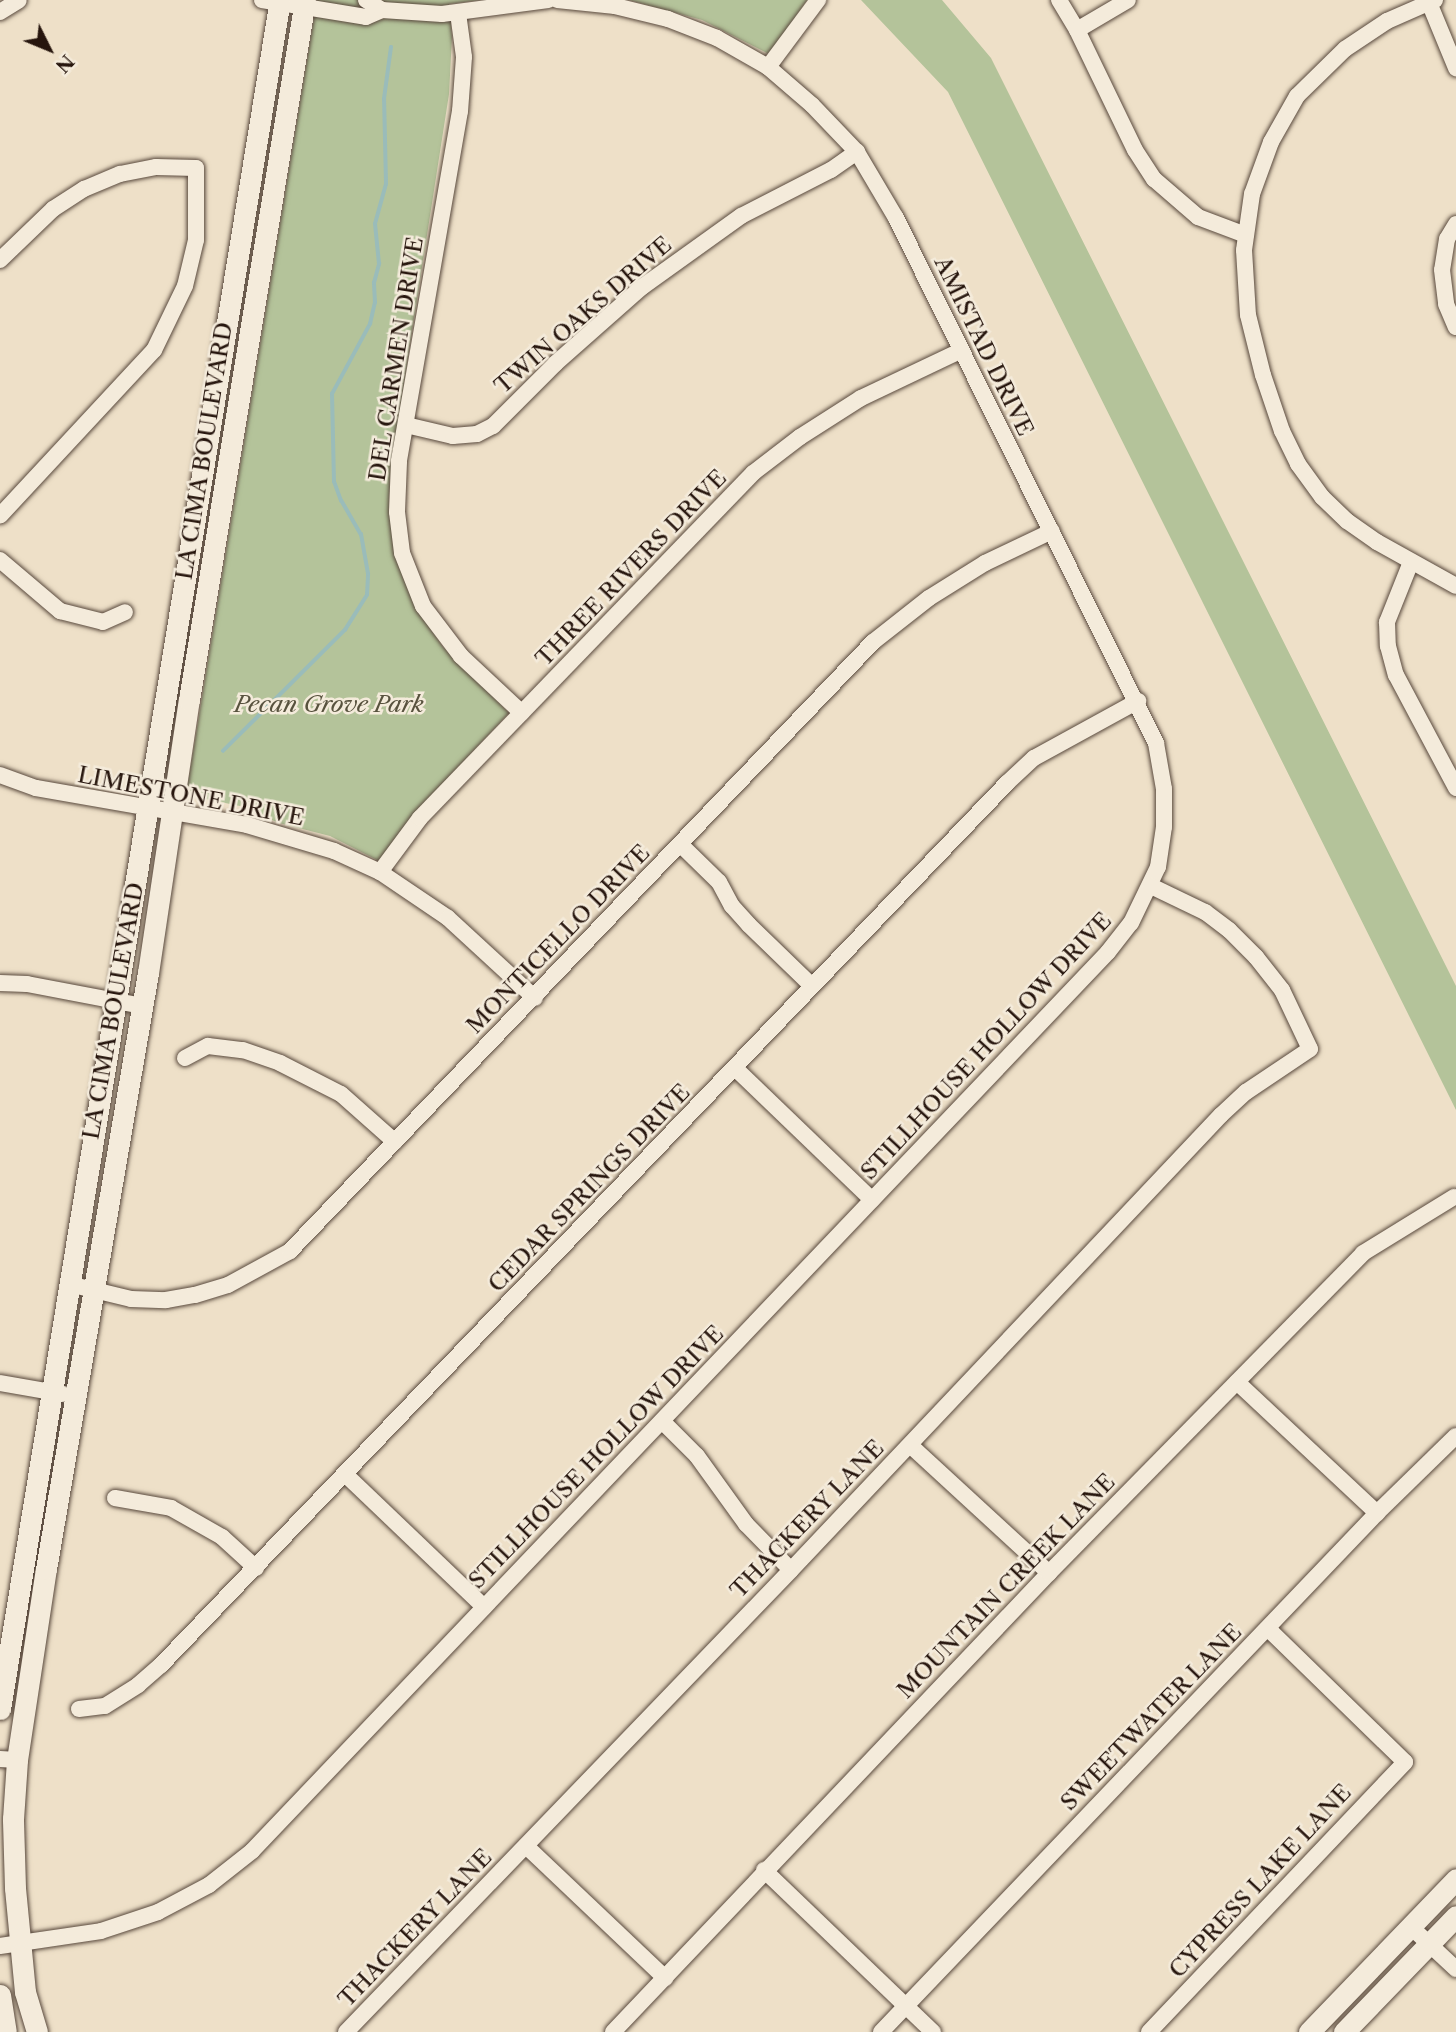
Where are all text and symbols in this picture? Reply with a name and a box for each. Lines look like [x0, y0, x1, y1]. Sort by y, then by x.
north arrow [14, 14, 84, 84]
text: N [51, 50, 79, 78]
street label: TWIN OAKS DRIVE [489, 231, 677, 399]
street label: DEL CARMEN DRIVE [363, 235, 429, 483]
street label: AMISTAD DRIVE [929, 252, 1039, 440]
street label: LA CIMA BOULEVARD [170, 319, 238, 583]
street label: THREE RIVERS DRIVE [530, 464, 732, 672]
park label: Pecan Grove Park [234, 690, 424, 718]
street label: LIMESTONE DRIVE [75, 761, 307, 831]
street label: MONTICELLO DRIVE [461, 839, 655, 1039]
street label: LA CIMA BOULEVARD [77, 880, 149, 1142]
street label: STILLHOUSE HOLLOW DRIVE [854, 906, 1118, 1186]
street label: CEDAR SPRINGS DRIVE [482, 1078, 696, 1298]
street label: STILLHOUSE HOLLOW DRIVE [462, 1319, 730, 1595]
street label: THACKERY LANE [724, 1434, 890, 1604]
street label: MOUNTAIN CREEK LANE [891, 1468, 1121, 1704]
street label: SWEETWATER LANE [1054, 1618, 1248, 1816]
street label: CYPRESS LAKE LANE [1163, 1779, 1357, 1983]
street label: THACKERY LANE [332, 1843, 498, 2013]

